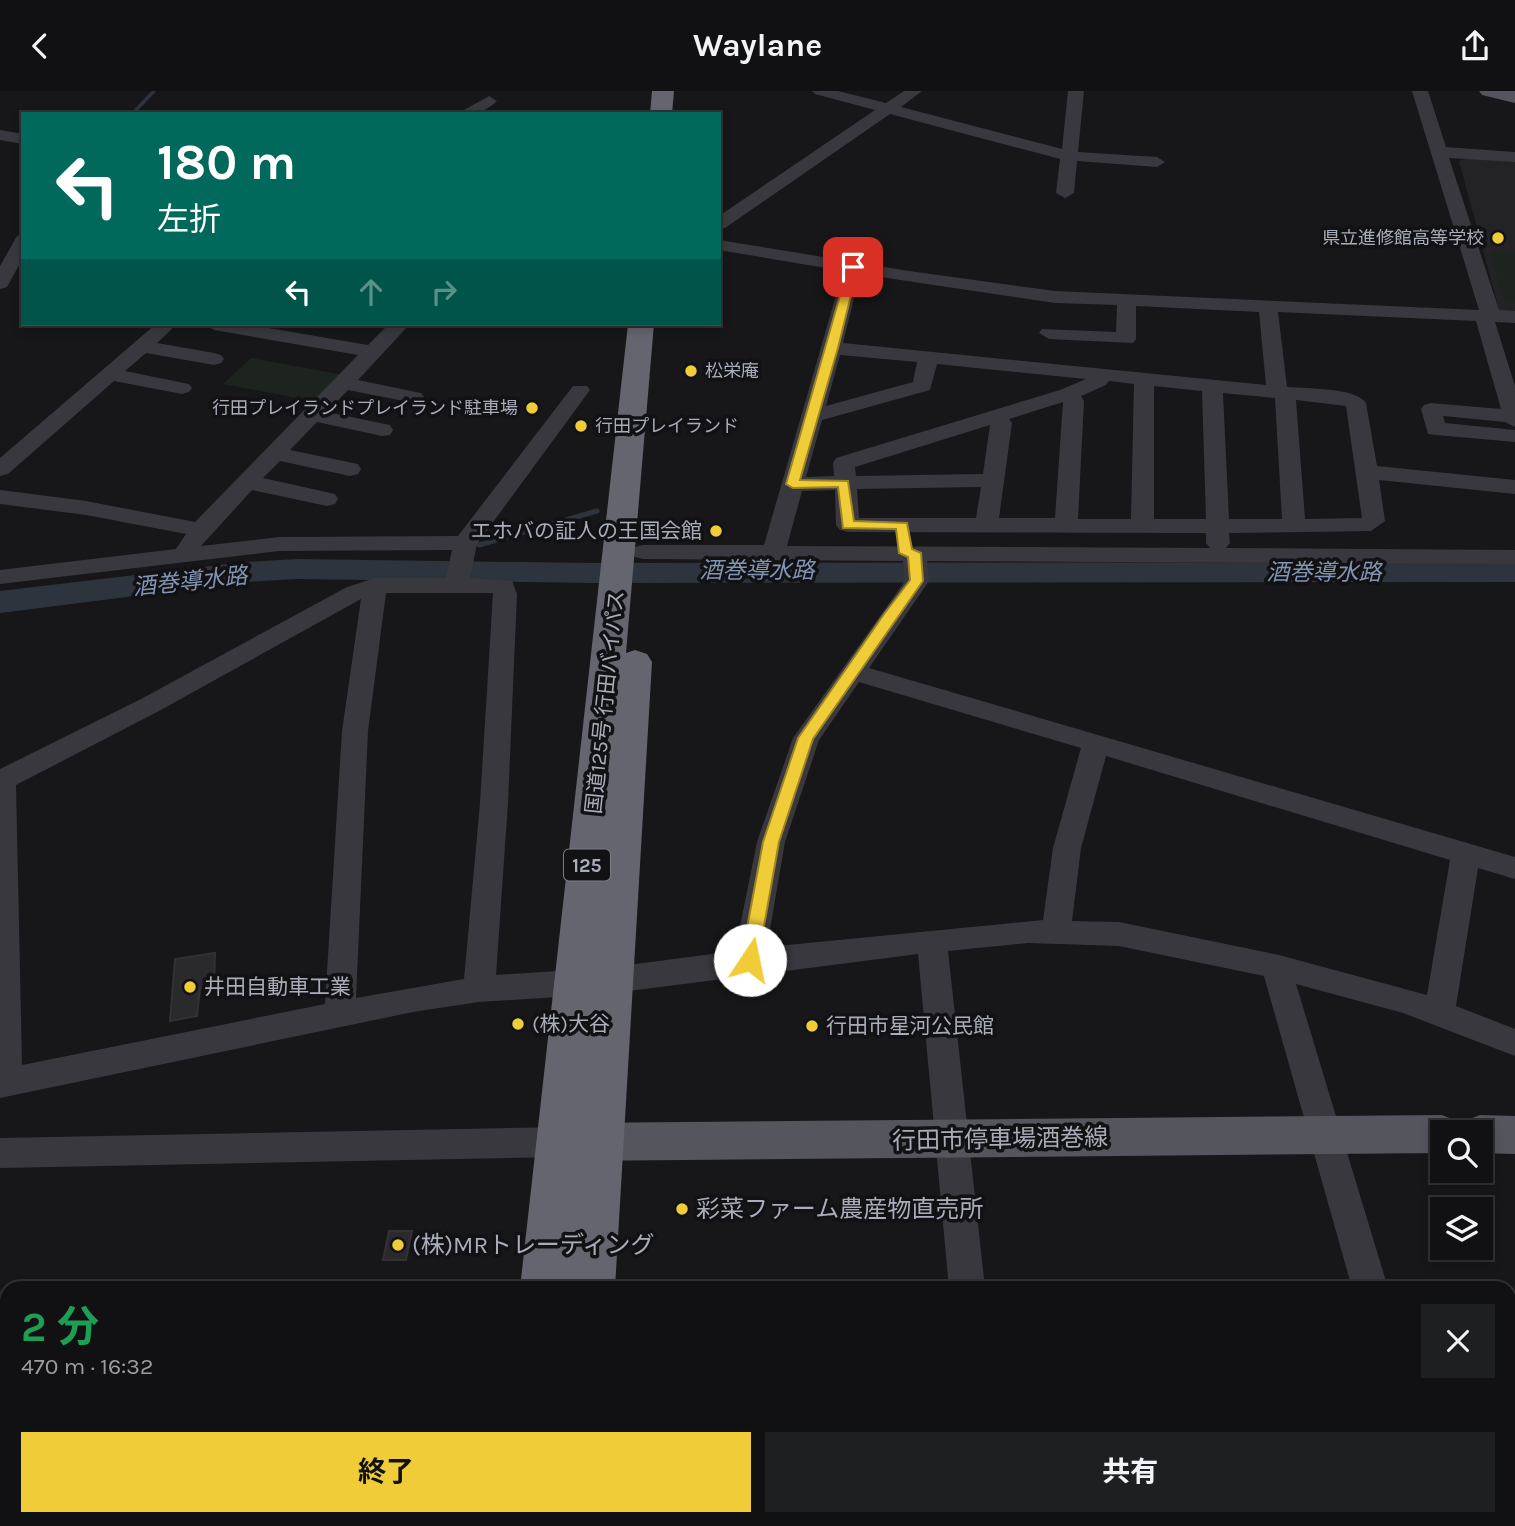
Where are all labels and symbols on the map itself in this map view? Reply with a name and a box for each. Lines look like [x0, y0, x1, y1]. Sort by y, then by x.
place label: 県立進修館高等学校 [1322, 227, 1484, 249]
marker: 県立進修館高等学校 [1490, 230, 1506, 246]
pin [823, 237, 883, 297]
place label: 松栄庵 [705, 360, 759, 382]
marker: 松栄庵 [683, 363, 699, 379]
place label: 行田プレイランドプレイランド駐車場 [212, 397, 518, 419]
marker: 行田プレイランドプレイランド駐車場 [524, 400, 540, 416]
place label: 行田プレイランド [595, 415, 739, 437]
marker: 行田プレイランド [573, 418, 589, 434]
place label: エホバの証人の王国会館 [471, 519, 702, 543]
marker: エホバの証人の王国会館 [708, 523, 724, 539]
water label: 酒巻導水路 [700, 557, 817, 584]
water label: 酒巻導水路 [1267, 559, 1384, 586]
water label: 酒巻導水路 [131, 562, 251, 601]
street label: 国道125号 行田バイパス [581, 589, 629, 815]
road number: 125 [564, 849, 610, 881]
position arrow [713, 923, 787, 997]
place label: 井田自動車工業 [204, 975, 351, 999]
marker: 井田自動車工業 [182, 979, 198, 995]
place label: (株)大谷 [532, 1012, 610, 1036]
place label: 行田市星河公民館 [826, 1014, 994, 1038]
marker: (株)大谷 [510, 1016, 526, 1032]
marker: 行田市星河公民館 [804, 1018, 820, 1034]
street label: 行田市停車場酒巻線 [892, 1123, 1108, 1155]
place label: 彩菜ファーム農産物直売所 [696, 1195, 983, 1223]
marker: 彩菜ファーム農産物直売所 [674, 1201, 690, 1217]
place label: (株)MRトレーディング [412, 1231, 654, 1259]
marker: (株)MRトレーディング [390, 1237, 406, 1253]

